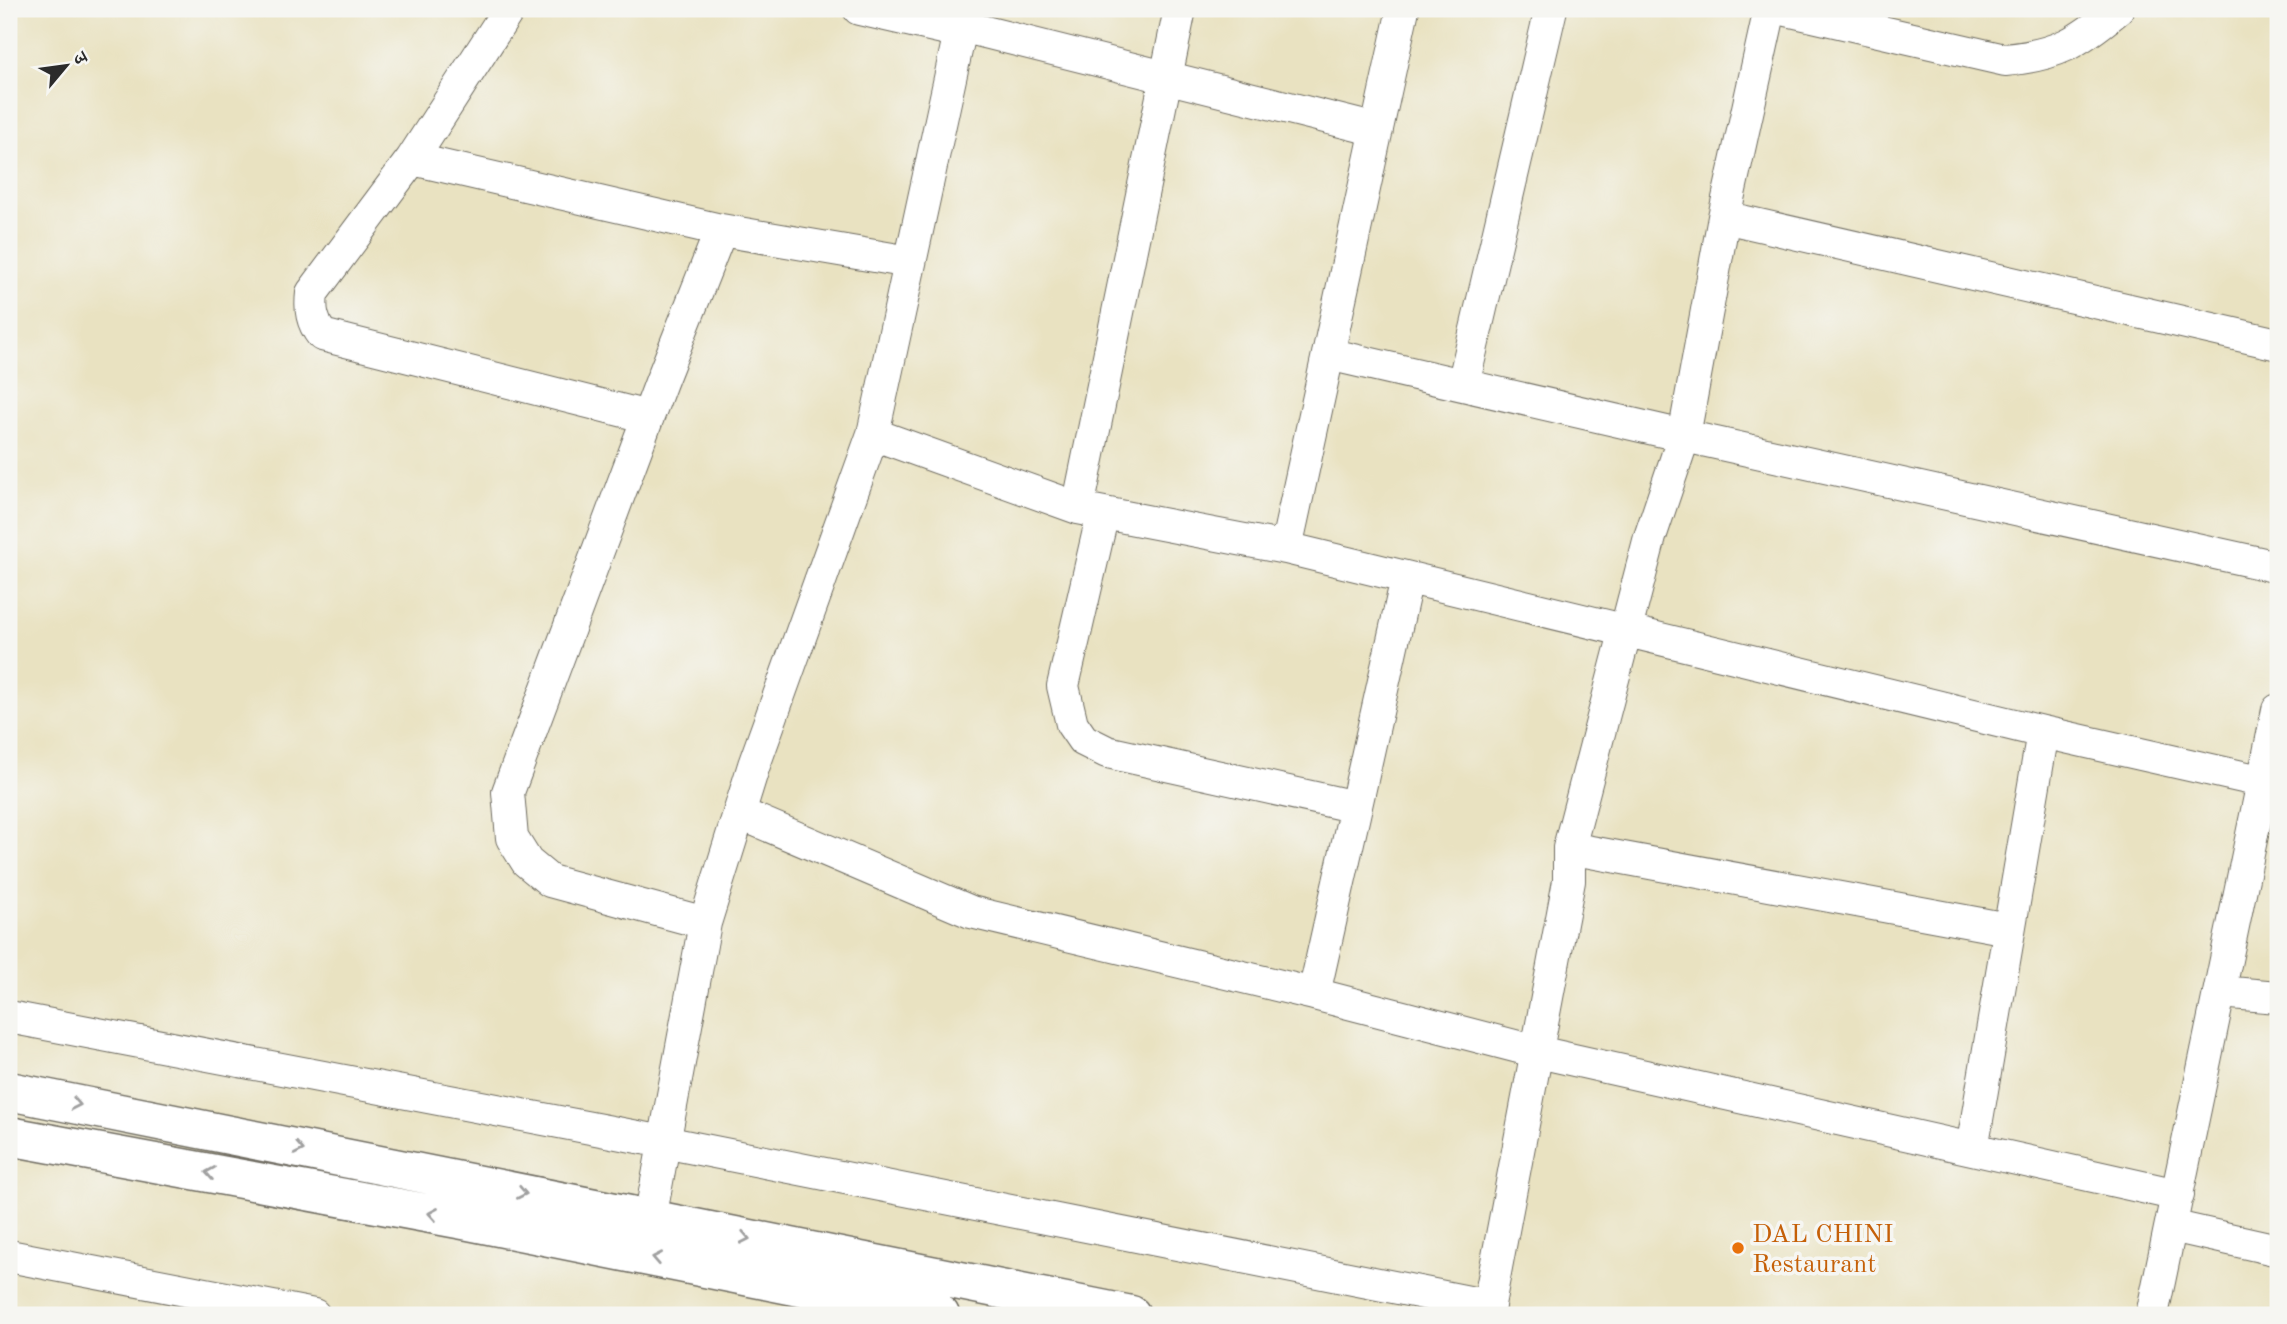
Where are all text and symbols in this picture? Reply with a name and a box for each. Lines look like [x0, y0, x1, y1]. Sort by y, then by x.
north arrow [32, 32, 102, 102]
text: उ [67, 48, 90, 69]
one-way arrow [70, 1096, 82, 1111]
one-way arrow [293, 1140, 305, 1155]
one-way arrow [204, 1167, 216, 1182]
one-way arrow [516, 1185, 528, 1200]
one-way arrow [427, 1208, 439, 1223]
place label: DAL CHINI Restaurant [1752, 1222, 1894, 1278]
one-way arrow [739, 1229, 751, 1244]
marker: DAL CHINI Restaurant [1730, 1240, 1746, 1256]
one-way arrow [651, 1252, 663, 1267]

